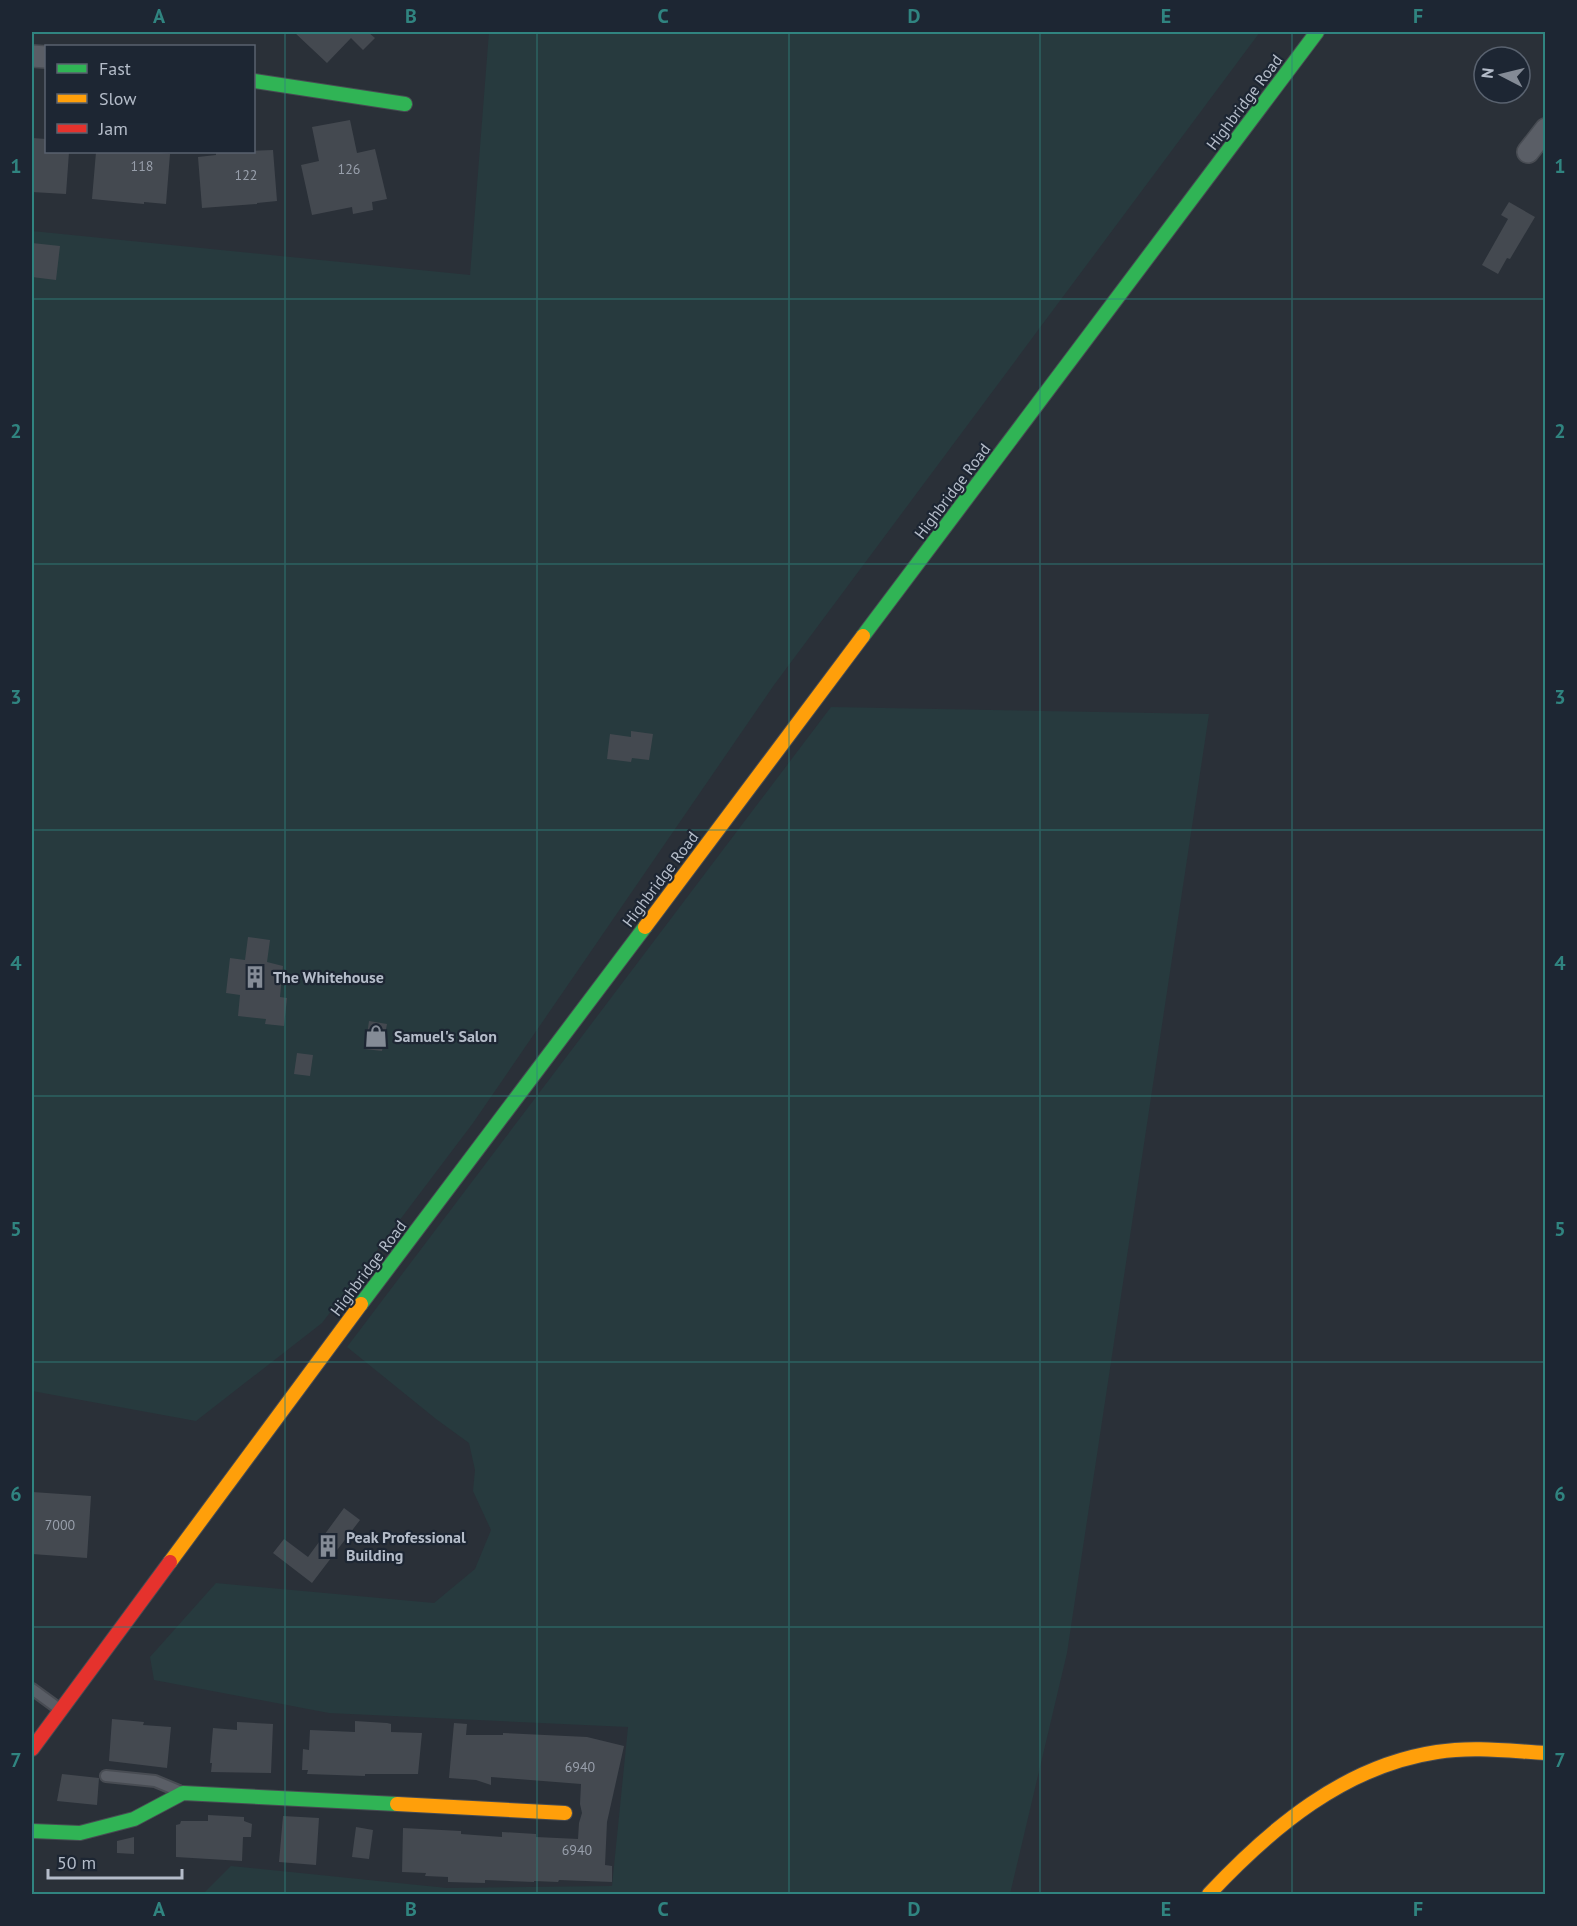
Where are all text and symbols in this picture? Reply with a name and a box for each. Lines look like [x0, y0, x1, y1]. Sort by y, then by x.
text: A [153, 3, 166, 29]
text: B [405, 3, 417, 29]
text: C [657, 3, 669, 29]
text: D [908, 3, 921, 29]
text: E [1161, 3, 1171, 29]
text: F [1413, 3, 1423, 29]
legend [45, 45, 255, 153]
north arrow [1472, 45, 1532, 105]
street label: Highbridge Road [1202, 50, 1286, 154]
text: Fast [99, 57, 131, 80]
text: N [1477, 67, 1498, 80]
text: Slow [99, 87, 137, 110]
text: Jam [98, 117, 128, 140]
text: 1 [10, 153, 22, 179]
text: 1 [1554, 153, 1566, 179]
house number: 118 [131, 157, 153, 175]
house number: 126 [338, 160, 360, 178]
house number: 122 [235, 166, 257, 184]
text: 2 [10, 418, 22, 444]
text: 2 [1554, 418, 1566, 444]
street label: Highbridge Road [910, 439, 994, 543]
text: 3 [10, 684, 22, 710]
text: 3 [1554, 684, 1566, 710]
street label: Highbridge Road [618, 827, 702, 931]
text: 4 [10, 950, 22, 976]
text: 4 [1554, 950, 1566, 976]
building icon: The Whitehouse [242, 964, 268, 990]
place label: The Whitehouse [273, 967, 384, 987]
shop icon: Samuel's Salon [363, 1023, 389, 1049]
place label: Samuel's Salon [394, 1026, 497, 1046]
text: 5 [10, 1216, 22, 1242]
street label: Highbridge Road [326, 1216, 410, 1320]
text: 5 [1554, 1216, 1566, 1242]
text: 6 [10, 1481, 22, 1507]
text: 6 [1554, 1481, 1566, 1507]
house number: 7000 [45, 1516, 76, 1534]
place label: Peak Professional Building [346, 1527, 466, 1565]
building icon: Peak Professional Building [315, 1533, 341, 1559]
text: 7 [10, 1747, 22, 1773]
text: 7 [1554, 1747, 1566, 1773]
house number: 6940 [565, 1758, 596, 1776]
house number: 6940 [562, 1841, 593, 1859]
scale bar [48, 1842, 182, 1880]
text: 50 m [57, 1851, 96, 1874]
text: A [153, 1896, 166, 1922]
text: B [405, 1896, 417, 1922]
text: C [657, 1896, 669, 1922]
text: D [908, 1896, 921, 1922]
text: E [1161, 1896, 1171, 1922]
text: F [1413, 1896, 1423, 1922]

